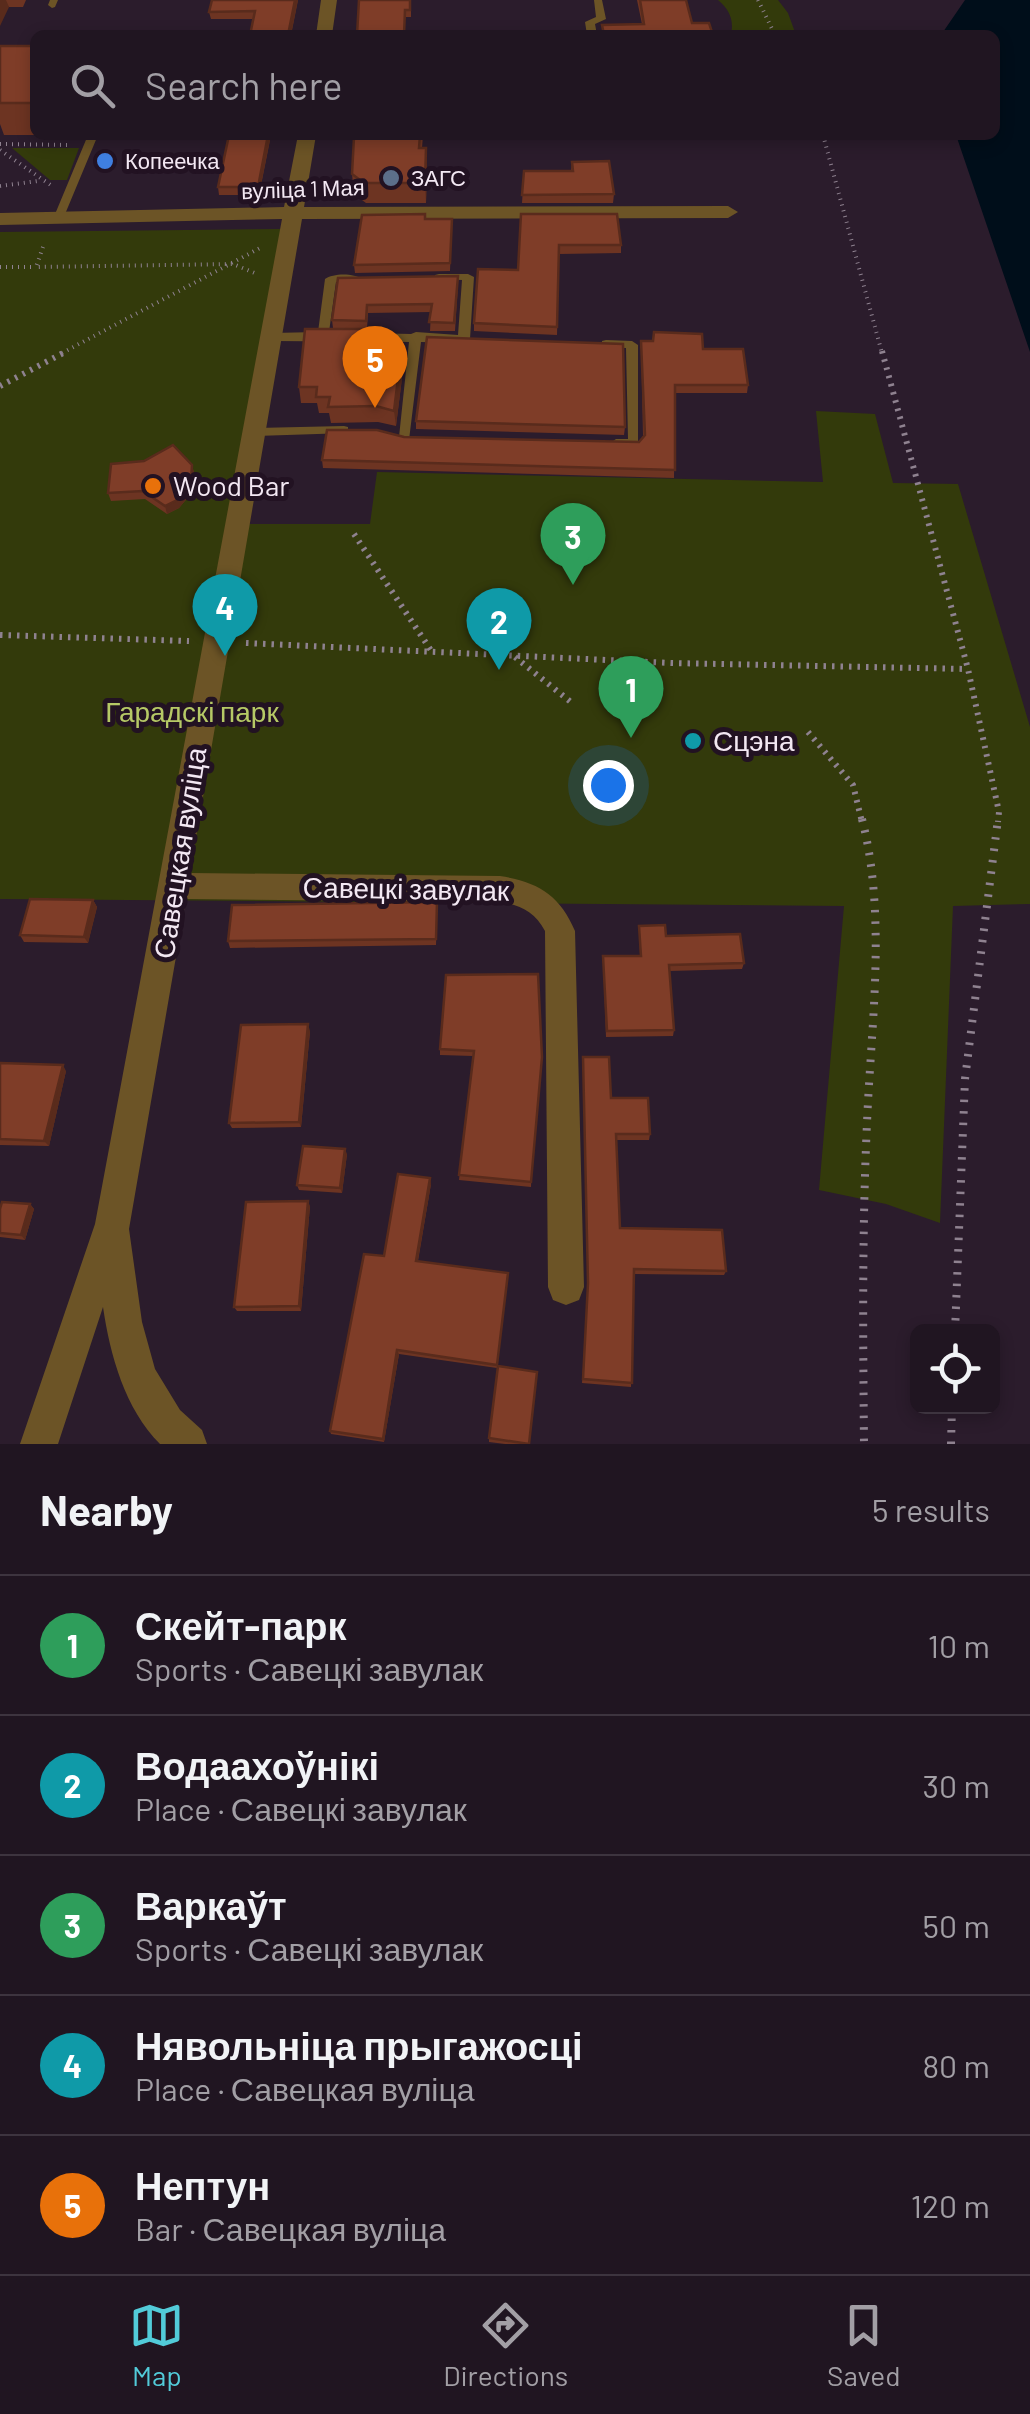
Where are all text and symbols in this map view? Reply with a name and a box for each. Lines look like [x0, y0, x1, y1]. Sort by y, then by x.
search box [30, 30, 1000, 140]
icon: search [65, 58, 120, 113]
text: Search here [145, 62, 343, 108]
place label: Копеечка [125, 147, 220, 173]
marker: Копеечка [94, 150, 116, 172]
place label: ЗАГС [411, 164, 466, 190]
marker: ЗАГС [380, 167, 402, 189]
street label: вуліца 1 Мая [241, 173, 365, 204]
pin: 5 [342, 326, 408, 408]
place label: Wood Bar [173, 468, 290, 502]
marker: Wood Bar [142, 475, 164, 497]
pin: 3 [540, 502, 606, 585]
pin: 4 [192, 574, 258, 656]
pin: 2 [466, 588, 532, 670]
pin: 1 [598, 656, 664, 738]
park label: Гарадскі парк [105, 694, 279, 728]
place label: Сцэна [713, 723, 795, 757]
marker: Сцэна [682, 730, 704, 752]
street label: Савецкая вуліца [146, 744, 213, 961]
your location [583, 760, 634, 811]
street label: Савецкі завулак [302, 869, 510, 907]
map controls [910, 1324, 1000, 1414]
button: locate [910, 1324, 1000, 1414]
text: Nearby [40, 1484, 173, 1534]
text: 5 results [872, 1490, 990, 1528]
text: Скейт-парк [135, 1602, 346, 1648]
text: 1 [67, 1626, 78, 1664]
text: 10 m [928, 1626, 990, 1664]
text: Sports · Савецкі завулак [135, 1649, 483, 1687]
text: Водаахоўнікі [135, 1742, 379, 1788]
text: 2 [64, 1766, 81, 1804]
text: 30 m [923, 1766, 990, 1804]
text: Place · Савецкі завулак [135, 1789, 467, 1827]
text: Варкаўт [135, 1882, 287, 1928]
text: 3 [64, 1906, 81, 1944]
text: 50 m [923, 1906, 990, 1944]
text: Sports · Савецкі завулак [135, 1929, 483, 1967]
text: Нявольніца прыгажосці [135, 2022, 583, 2068]
text: 4 [63, 2046, 82, 2084]
text: 80 m [922, 2046, 990, 2084]
text: Place · Савецкая вуліца [135, 2069, 475, 2107]
text: Нептун [135, 2162, 270, 2208]
text: 5 [64, 2186, 81, 2224]
text: 120 m [911, 2186, 990, 2224]
text: Bar · Савецкая вуліца [135, 2209, 446, 2247]
tab: Map [129, 2298, 184, 2392]
tab: Directions [443, 2298, 568, 2392]
tab: Saved [827, 2298, 901, 2392]

